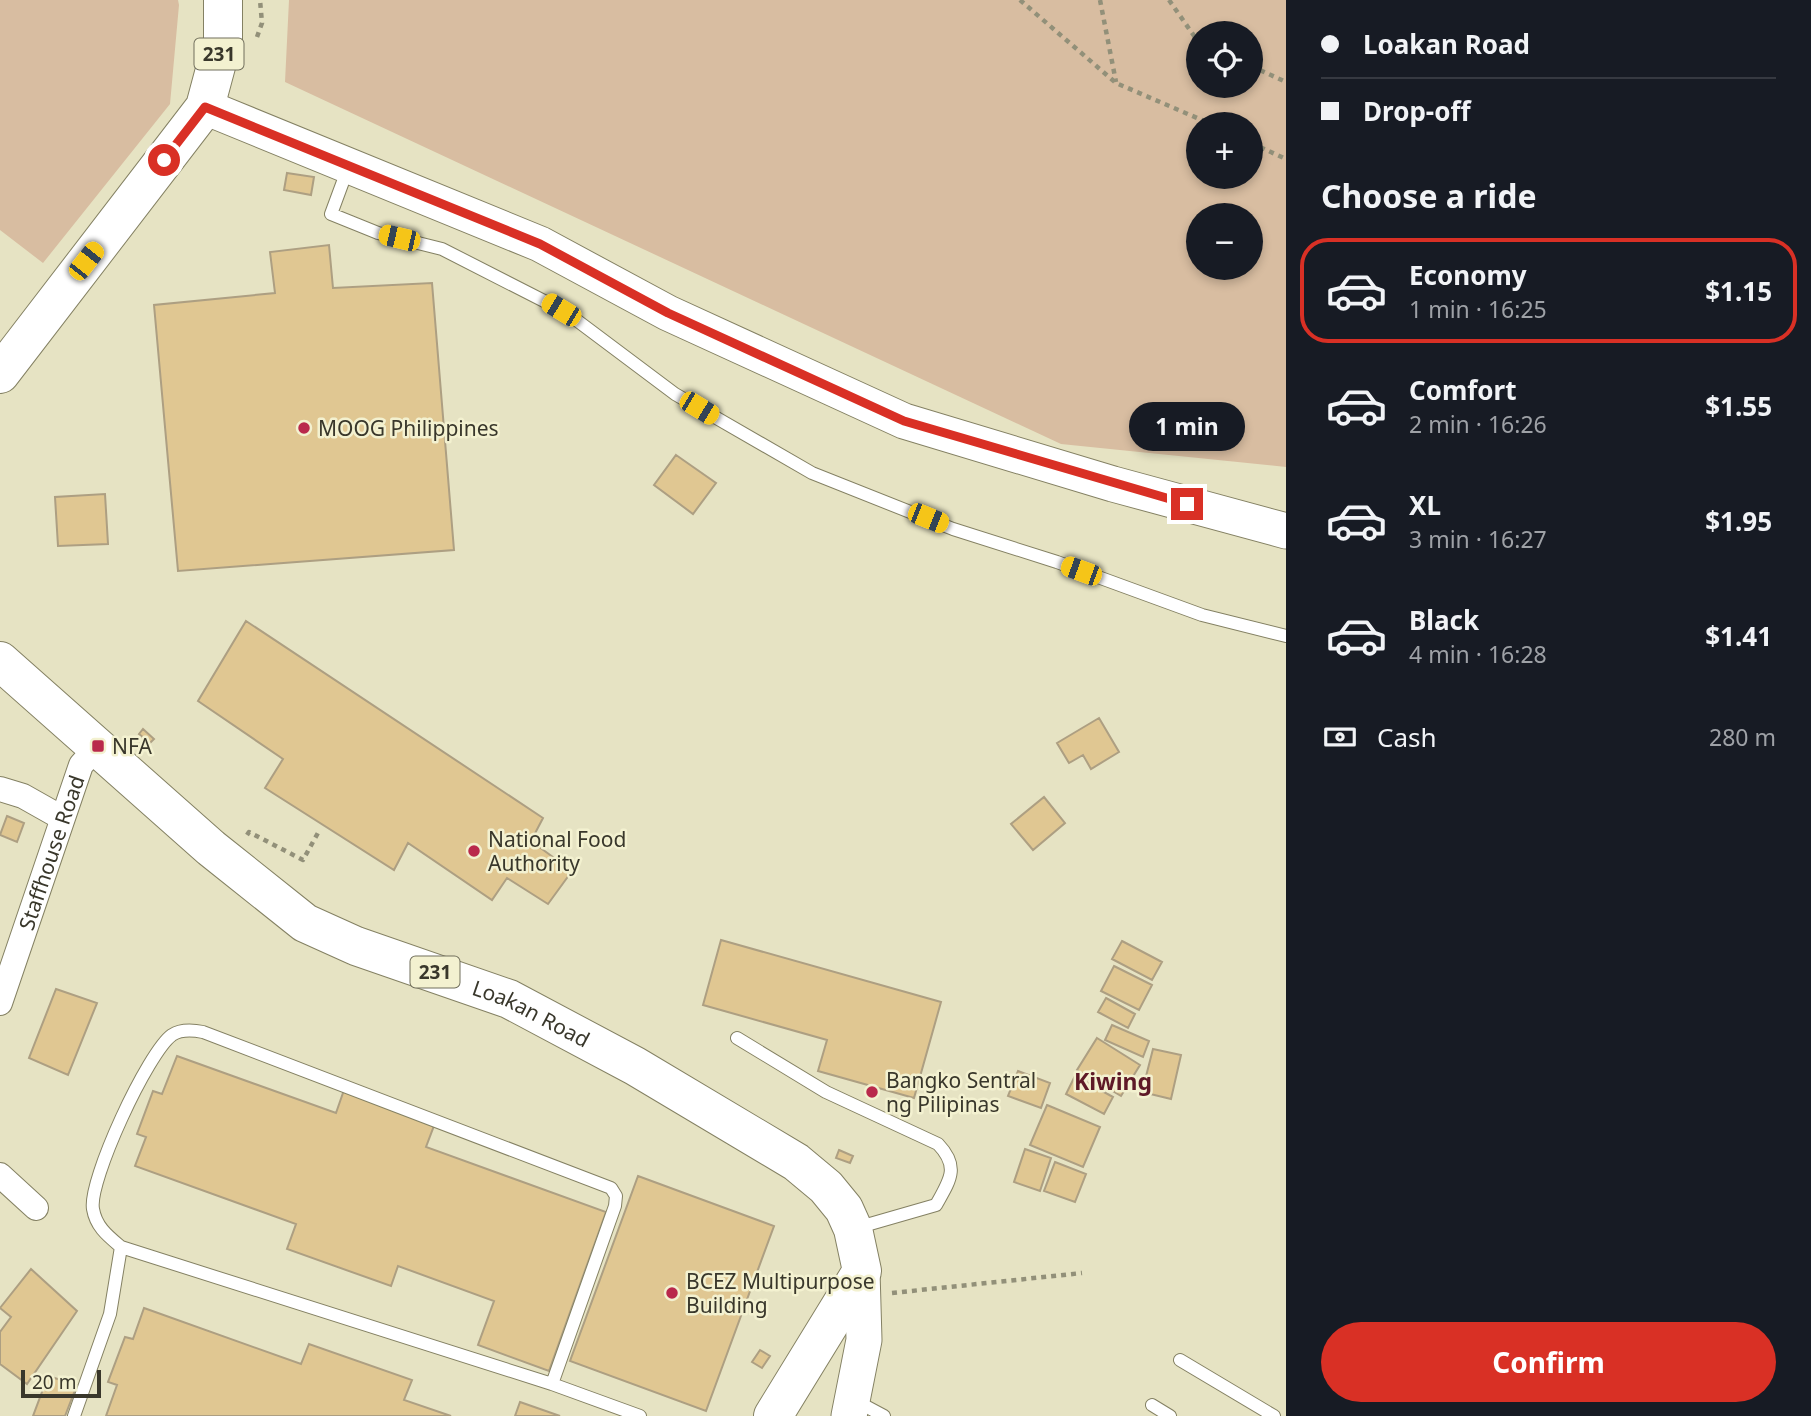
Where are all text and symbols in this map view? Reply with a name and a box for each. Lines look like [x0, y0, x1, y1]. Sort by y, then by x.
map controls [1186, 21, 1263, 280]
button: locate [1186, 21, 1263, 98]
text: Loakan Road [1363, 26, 1530, 62]
road number: 231 [194, 38, 244, 70]
text: Drop-off [1363, 93, 1470, 129]
button: + [1186, 112, 1263, 189]
route start [148, 144, 180, 176]
text: Choose a ride [1321, 174, 1537, 217]
button: − [1186, 203, 1263, 280]
car [377, 223, 422, 253]
car [65, 238, 108, 284]
text: Economy [1409, 257, 1527, 293]
icon: car [1325, 259, 1388, 322]
text: $1.15 [1705, 273, 1772, 309]
car [538, 290, 585, 330]
text: 1 min · 16:25 [1409, 293, 1547, 325]
text: Comfort [1409, 372, 1517, 408]
icon: car [1325, 374, 1388, 437]
car [676, 388, 723, 428]
text: $1.55 [1705, 388, 1772, 424]
callout: 1 min [1129, 402, 1245, 452]
text: 2 min · 16:26 [1409, 408, 1547, 440]
text: 1 min [1155, 410, 1219, 442]
place label: MOOG Philippines [318, 414, 499, 442]
marker: MOOG Philippines [296, 420, 312, 436]
text: XL [1409, 487, 1441, 523]
route end [1171, 488, 1203, 520]
icon: car [1325, 489, 1388, 552]
car [905, 500, 952, 536]
text: $1.95 [1705, 503, 1772, 539]
text: 3 min · 16:27 [1409, 523, 1547, 555]
car [1058, 554, 1105, 588]
text: Black [1409, 602, 1479, 638]
icon: car [1325, 604, 1388, 667]
text: $1.41 [1705, 618, 1772, 654]
text: 4 min · 16:28 [1409, 638, 1547, 670]
icon: cash [1321, 718, 1359, 756]
text: Cash [1377, 719, 1437, 755]
text: 280 m [1709, 721, 1776, 753]
place label: NFA [112, 732, 152, 760]
marker: NFA [90, 738, 106, 754]
street label: Staffhouse Road [12, 771, 91, 934]
place label: National Food Authority [488, 825, 626, 877]
marker: National Food Authority [466, 843, 482, 859]
road number: 231 [410, 956, 460, 988]
street label: Loakan Road [469, 973, 595, 1053]
district label: Kiwing [1074, 1065, 1152, 1097]
place label: Bangko Sentral ng Pilipinas [886, 1066, 1036, 1118]
marker: Bangko Sentral ng Pilipinas [864, 1084, 880, 1100]
place label: BCEZ Multipurpose Building [686, 1267, 875, 1319]
marker: BCEZ Multipurpose Building [664, 1285, 680, 1301]
button: Confirm [1321, 1322, 1776, 1402]
scale bar [21, 1367, 102, 1399]
text: 20 m [32, 1369, 76, 1395]

